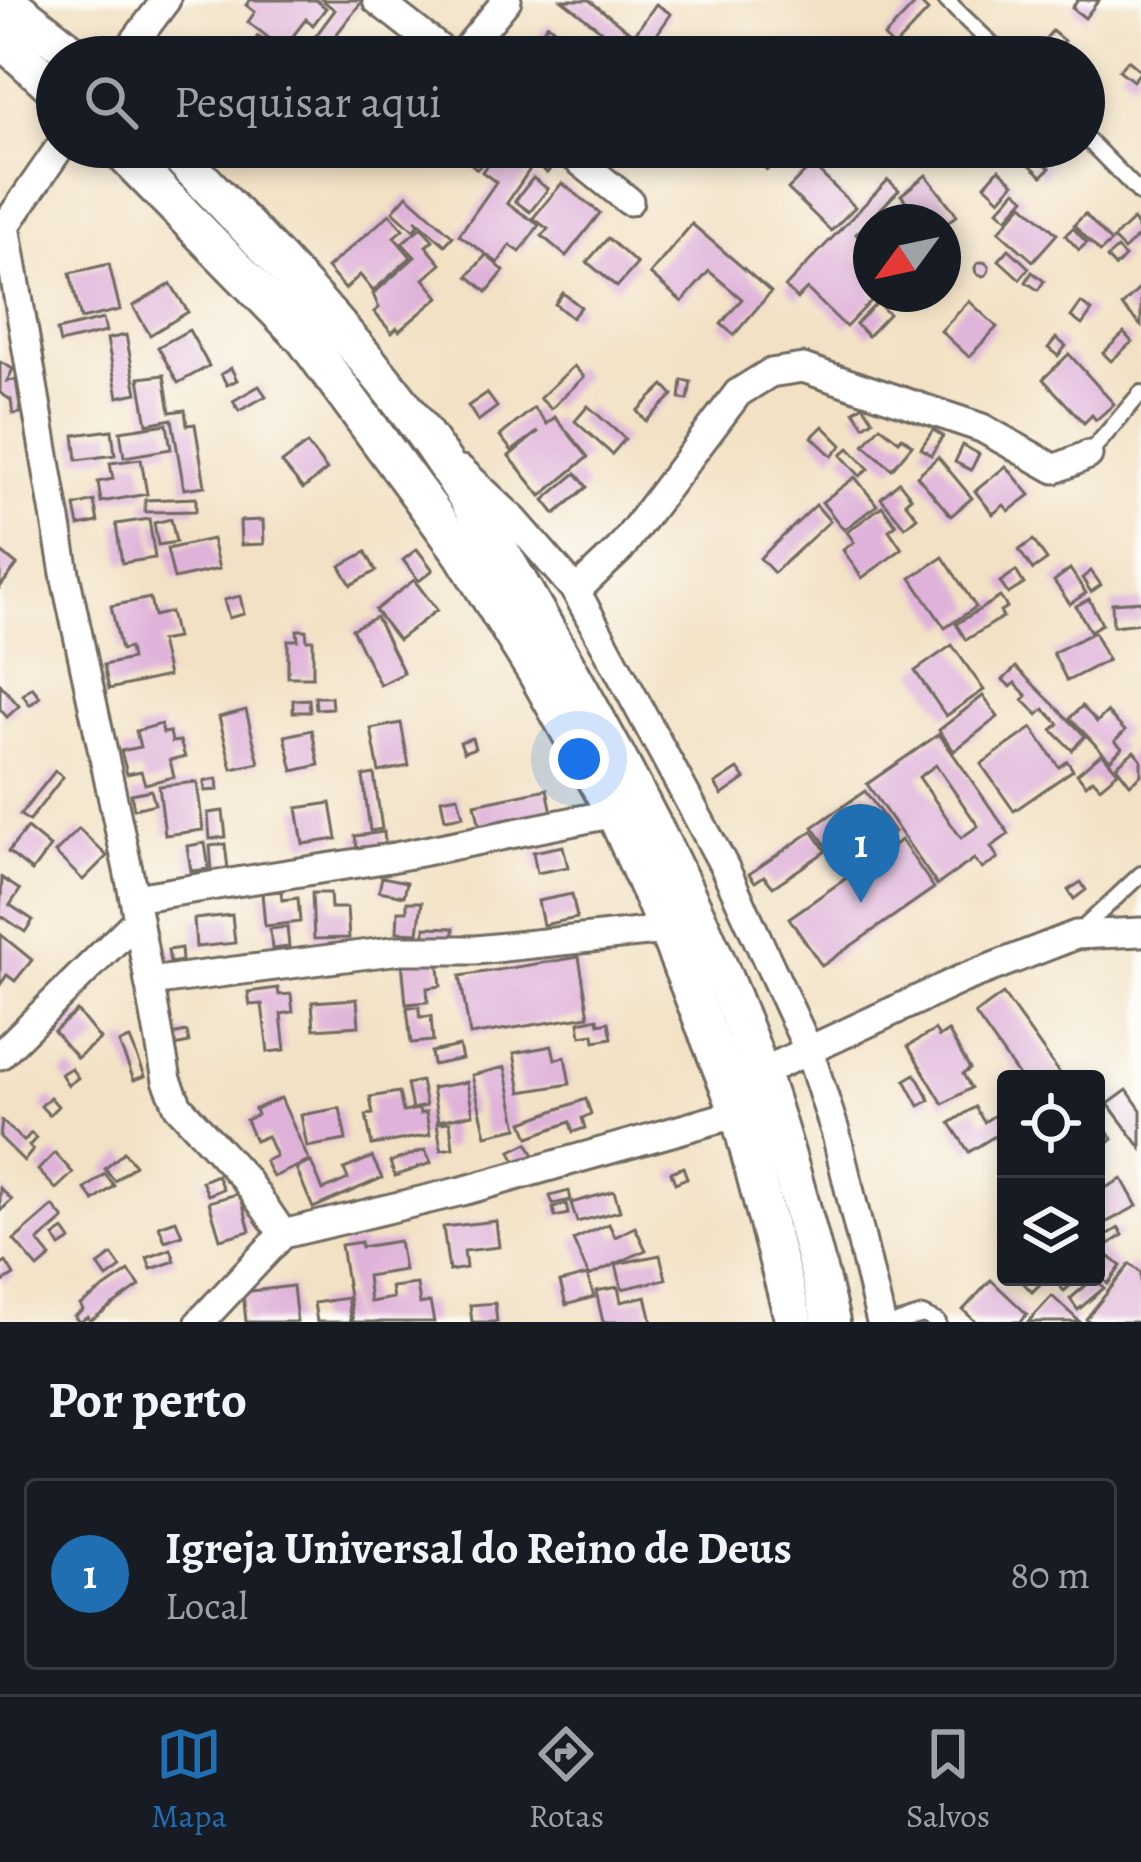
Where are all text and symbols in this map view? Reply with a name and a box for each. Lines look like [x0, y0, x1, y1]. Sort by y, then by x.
search box [36, 36, 1105, 168]
icon: search [78, 69, 144, 135]
text: Pesquisar aqui [174, 71, 442, 133]
north arrow [853, 204, 961, 312]
your location [549, 729, 609, 789]
pin: 1 [822, 804, 900, 903]
map controls [997, 1070, 1105, 1286]
button: locate [997, 1070, 1105, 1178]
button: layers [997, 1178, 1105, 1286]
text: Por perto [48, 1365, 247, 1435]
text: Igreja Universal do Reino de Deus [165, 1517, 792, 1579]
text: 1 [83, 1548, 97, 1601]
text: 80 m [1010, 1548, 1090, 1601]
text: Local [165, 1579, 248, 1632]
tab: Mapa [151, 1721, 227, 1838]
tab: Rotas [529, 1721, 604, 1838]
tab: Salvos [906, 1721, 990, 1838]

